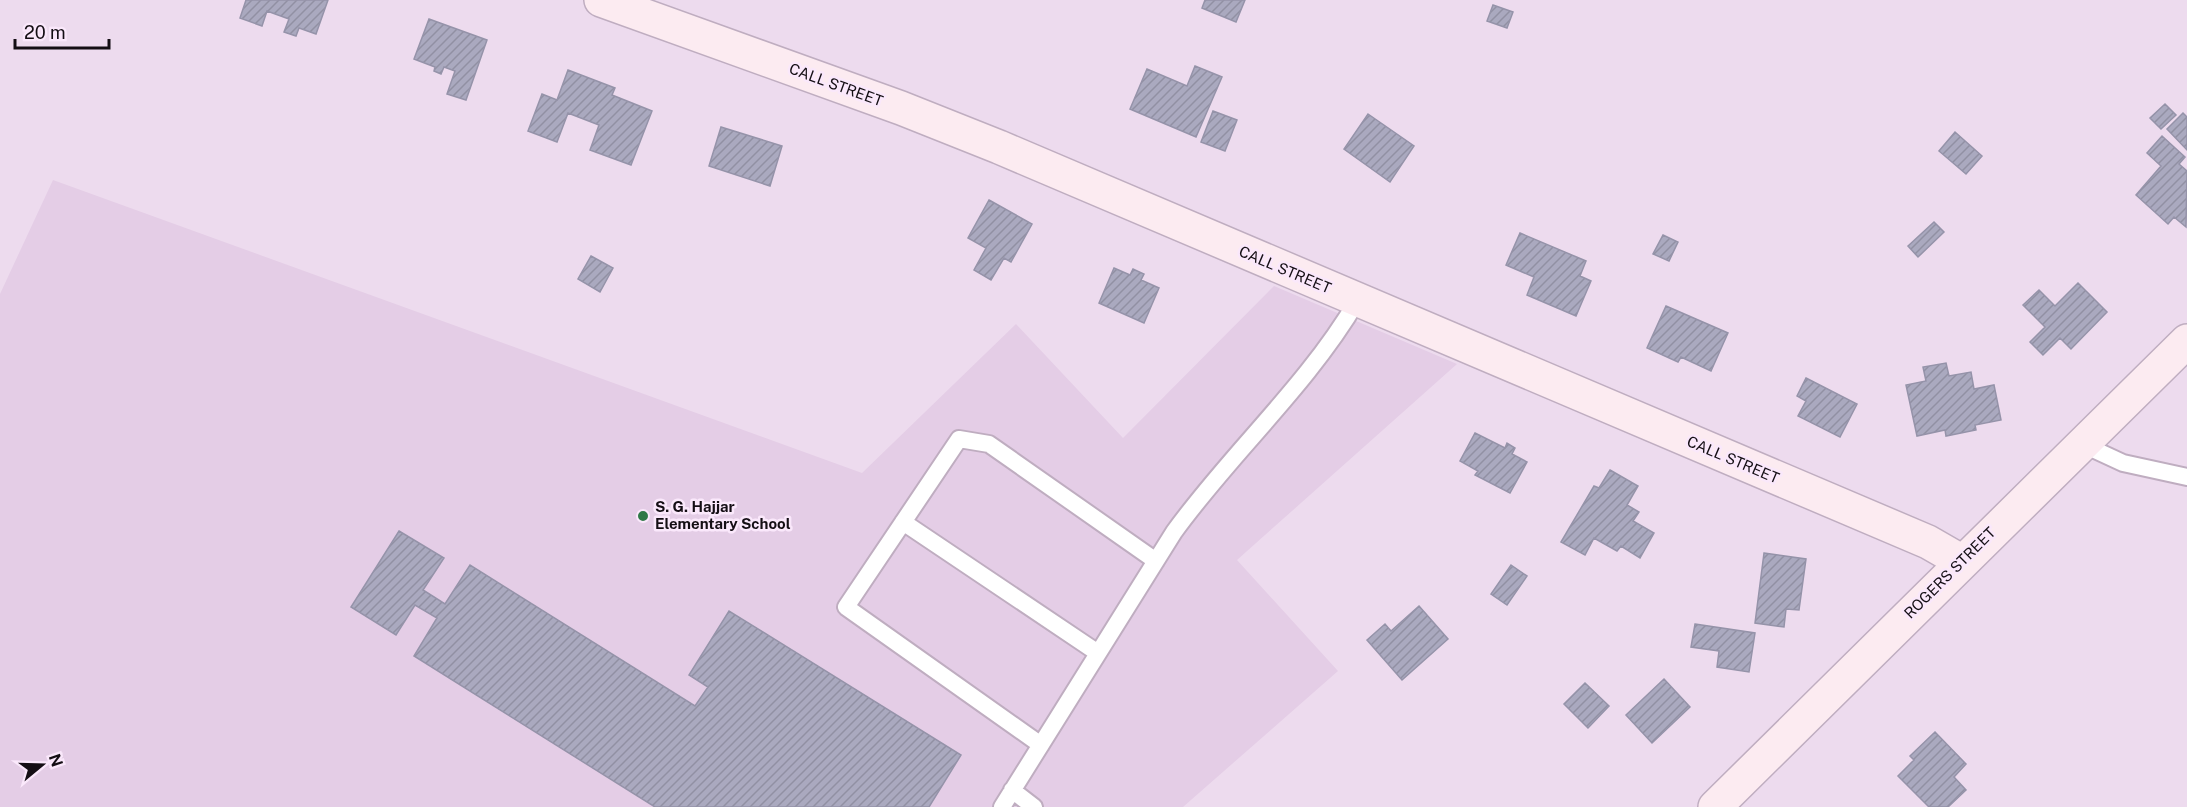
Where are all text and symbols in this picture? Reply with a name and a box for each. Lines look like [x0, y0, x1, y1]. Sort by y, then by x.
scale bar [15, 12, 110, 50]
text: 20 m [24, 22, 66, 43]
street label: CALL STREET [787, 60, 885, 109]
street label: CALL STREET [1237, 242, 1334, 297]
street label: CALL STREET [1685, 432, 1782, 487]
place label: S. G. Hajjar Elementary School [655, 498, 791, 532]
marker: S. G. Hajjar Elementary School [636, 509, 650, 523]
street label: ROGERS STREET [1901, 524, 1999, 622]
north arrow [12, 735, 72, 795]
text: N [45, 751, 67, 769]

